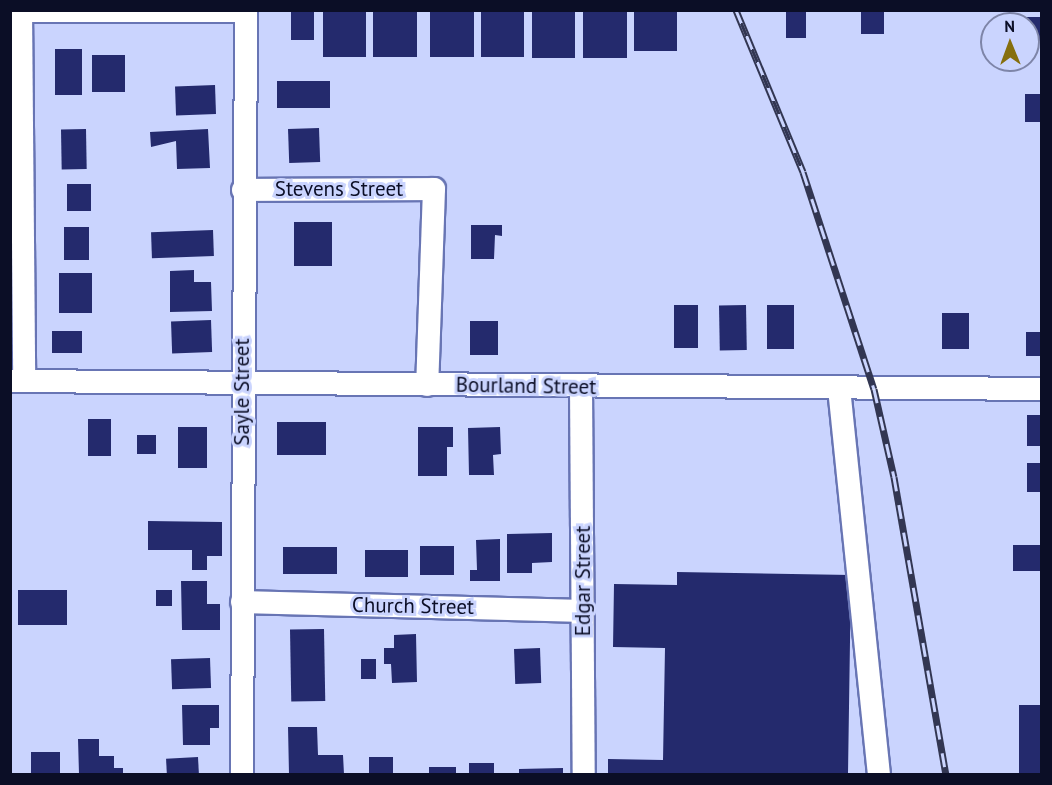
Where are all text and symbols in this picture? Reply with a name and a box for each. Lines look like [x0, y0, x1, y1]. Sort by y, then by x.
north arrow [980, 12, 1040, 72]
text: N [1004, 16, 1015, 36]
street label: Stevens Street [275, 176, 403, 202]
street label: Sayle Street [229, 338, 255, 446]
street label: Bourland Street [456, 372, 596, 400]
street label: Edgar Street [570, 526, 596, 636]
street label: Church Street [352, 592, 474, 620]

